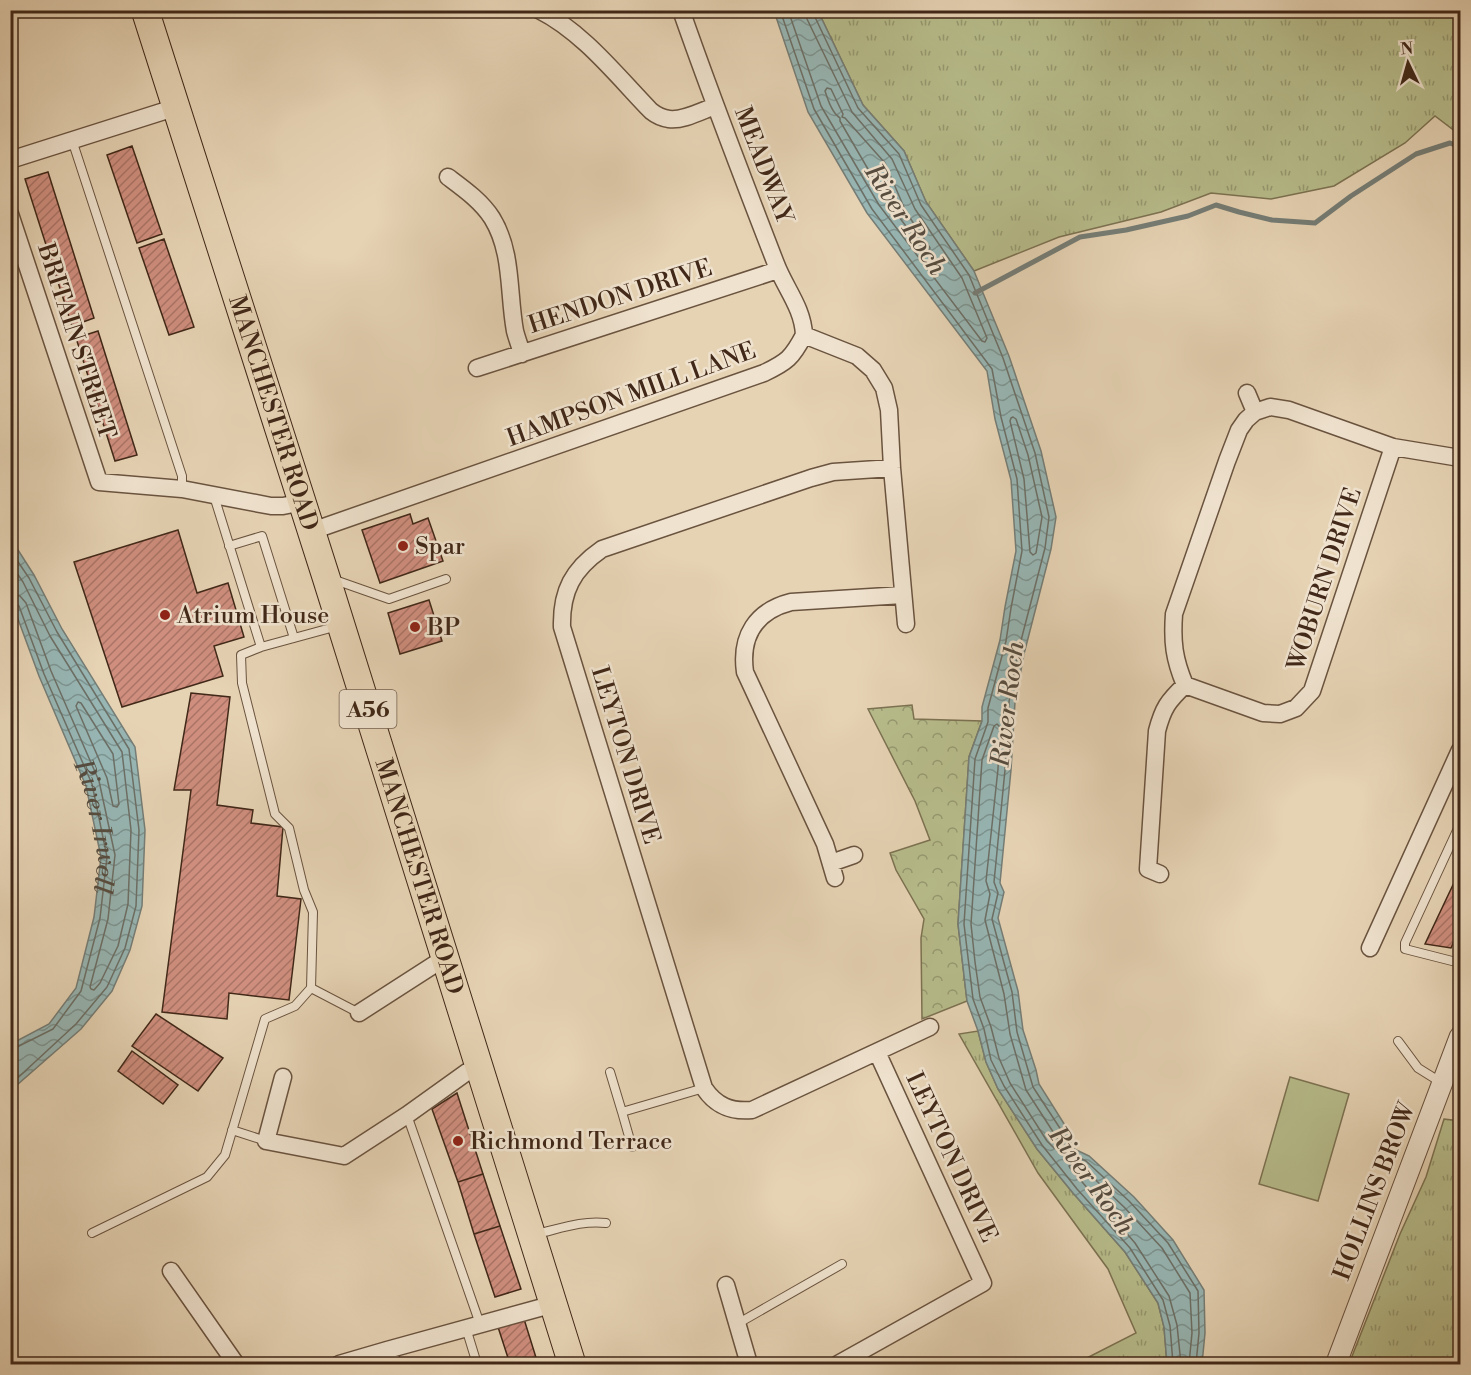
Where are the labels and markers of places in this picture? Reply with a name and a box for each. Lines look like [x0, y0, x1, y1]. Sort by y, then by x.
place label: Spar [415, 532, 465, 562]
marker: Spar [396, 539, 410, 553]
place label: Atrium House [176, 601, 329, 631]
marker: Atrium House [158, 608, 172, 622]
place label: BP [426, 613, 460, 643]
marker: BP [408, 620, 422, 634]
place label: Richmond Terrace [470, 1127, 672, 1157]
marker: Richmond Terrace [451, 1134, 465, 1148]

